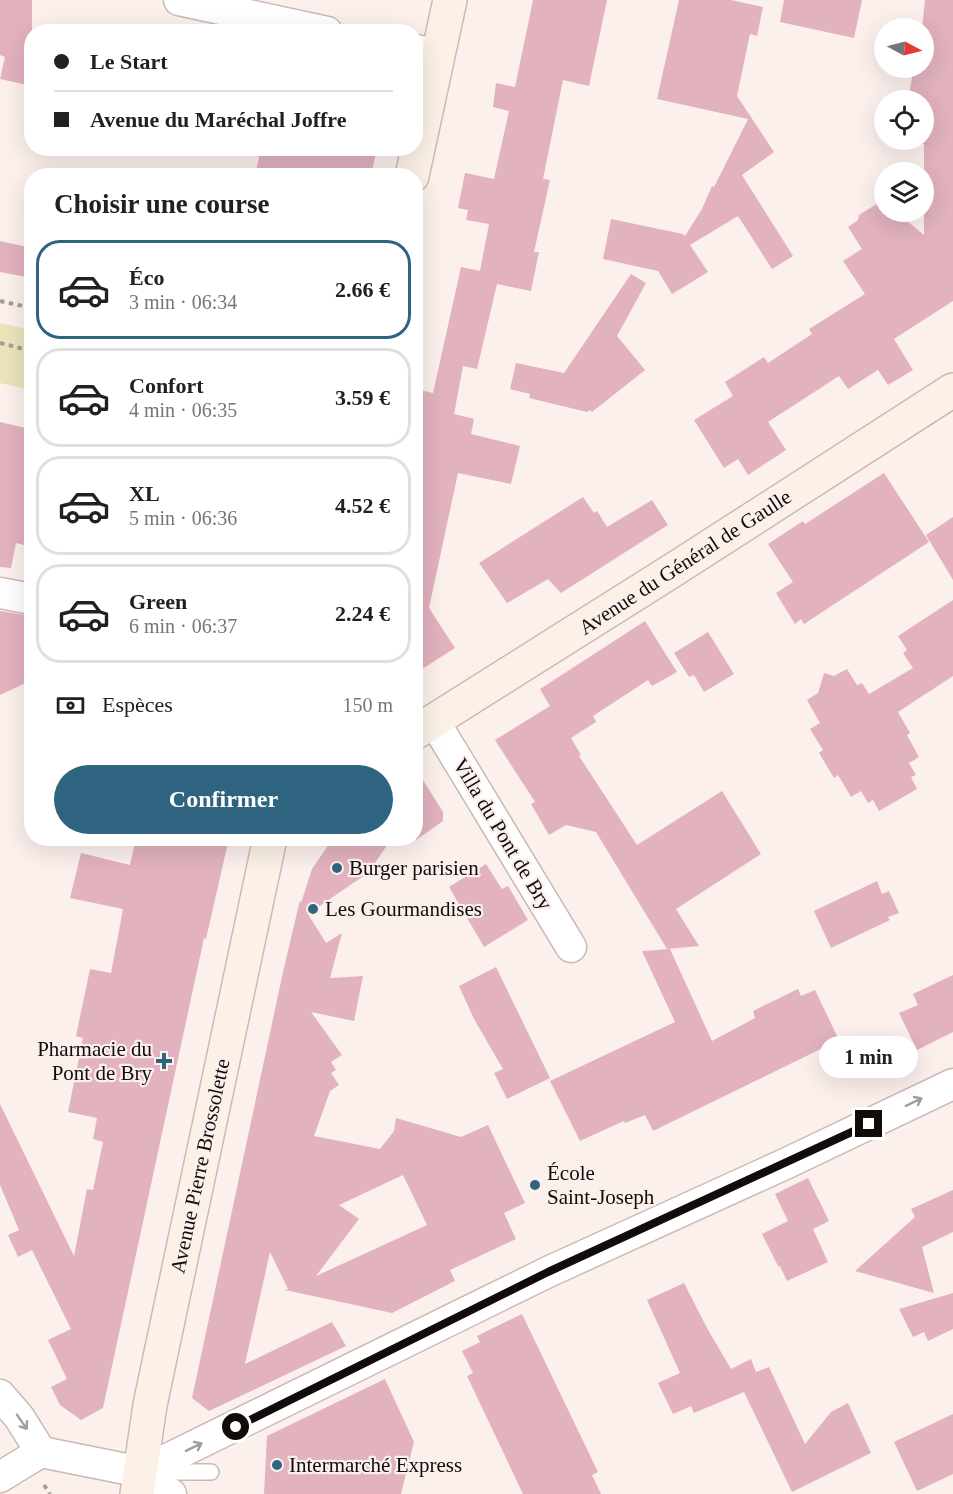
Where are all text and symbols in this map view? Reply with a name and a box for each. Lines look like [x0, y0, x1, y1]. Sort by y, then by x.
north arrow [874, 18, 934, 78]
map controls [874, 18, 934, 222]
text: Le Start [90, 49, 168, 74]
button: locate [874, 90, 934, 150]
text: Avenue du Maréchal Joffre [90, 107, 346, 132]
button: layers [874, 162, 934, 222]
text: Choisir une course [54, 189, 270, 219]
icon: car [57, 263, 111, 317]
text: Éco [129, 265, 164, 290]
text: 2.66 € [335, 277, 390, 302]
text: 3 min · 06:34 [129, 291, 237, 313]
icon: car [57, 371, 111, 425]
text: Confort [129, 373, 204, 398]
text: 3.59 € [335, 385, 390, 410]
text: 4 min · 06:35 [129, 399, 237, 421]
icon: car [57, 479, 111, 533]
text: XL [129, 481, 160, 506]
street label: Avenue du Général de Gaulle [574, 484, 796, 640]
text: 4.52 € [335, 493, 390, 518]
text: 5 min · 06:36 [129, 507, 237, 529]
icon: car [57, 587, 111, 641]
text: Green [129, 589, 187, 614]
text: 2.24 € [335, 601, 390, 626]
text: 6 min · 06:37 [129, 615, 237, 637]
icon: cash [54, 689, 87, 722]
text: Espèces [102, 692, 173, 717]
text: 150 m [342, 694, 393, 716]
street label: Villa du Pont de Bry [448, 754, 558, 915]
button: Confirmer [54, 765, 393, 834]
place label: Burger parisien [349, 856, 479, 880]
marker: Burger parisien [330, 861, 344, 875]
place label: Les Gourmandises [325, 897, 482, 921]
marker: Les Gourmandises [306, 902, 320, 916]
place label: Pharmacie du Pont de Bry [37, 1037, 152, 1085]
callout: 1 min [820, 1037, 918, 1079]
text: 1 min [844, 1046, 893, 1068]
marker: Pharmacie du Pont de Bry [157, 1054, 171, 1068]
street label: Avenue Pierre Brossolette [166, 1056, 234, 1276]
one-way arrow [904, 1096, 922, 1108]
route end [855, 1110, 882, 1137]
place label: École Saint-Joseph [547, 1161, 655, 1209]
marker: École Saint-Joseph [528, 1178, 542, 1192]
one-way arrow [16, 1413, 28, 1430]
route start [222, 1413, 249, 1440]
one-way arrow [185, 1440, 203, 1452]
place label: Intermarché Express [289, 1453, 462, 1477]
marker: Intermarché Express [270, 1458, 284, 1472]

